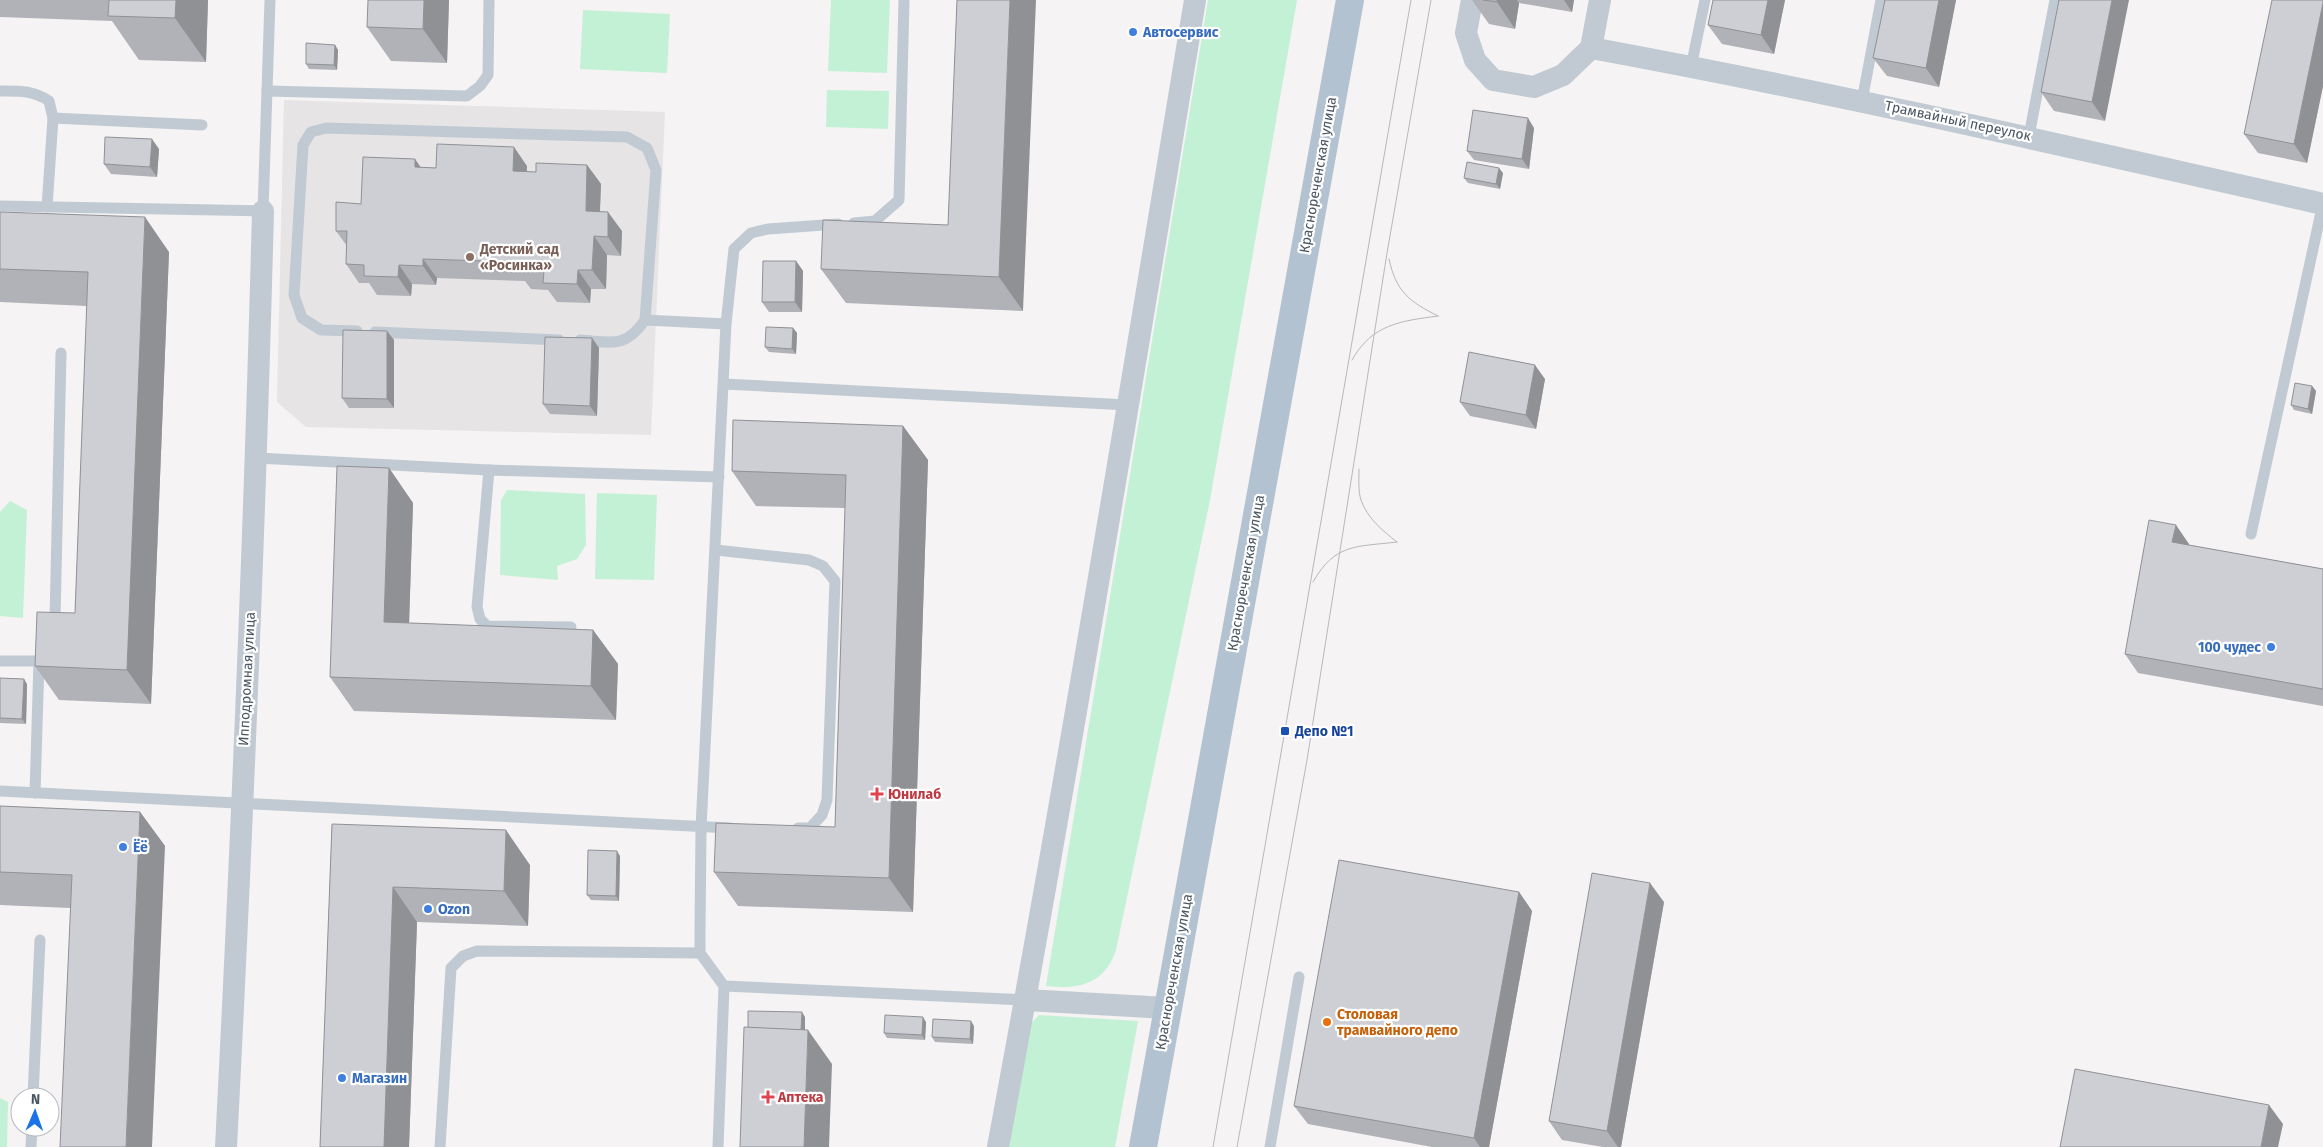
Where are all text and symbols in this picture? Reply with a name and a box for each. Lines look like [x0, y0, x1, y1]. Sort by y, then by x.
place label: Автосервис [1142, 24, 1219, 41]
marker: Автосервис [1127, 26, 1139, 38]
street label: Краснореченская улица [1296, 95, 1340, 255]
street label: Трамвайный переулок [1883, 97, 2033, 145]
place label: Детский сад «Росинка» [479, 241, 559, 274]
marker: Детский сад «Росинка» [464, 251, 476, 263]
street label: Краснореченская улица [1224, 493, 1268, 653]
street label: Ипподромная улица [235, 612, 259, 746]
place label: 100 чудес [2198, 639, 2261, 656]
marker: 100 чудес [2265, 641, 2277, 653]
place label: Депо №1 [1294, 723, 1354, 740]
marker: Депо №1 [1279, 725, 1291, 737]
place label: Юнилаб [888, 786, 941, 803]
marker: Юнилаб [870, 787, 884, 801]
place label: Ёё [133, 838, 148, 856]
marker: Ёё [117, 841, 129, 853]
street label: Краснореченская улица [1152, 892, 1196, 1052]
place label: Ozon [438, 901, 470, 918]
marker: Ozon [422, 903, 434, 915]
place label: Столовая трамвайного депо [1337, 1006, 1458, 1039]
marker: Столовая трамвайного депо [1321, 1016, 1333, 1028]
place label: Магазин [352, 1070, 407, 1087]
marker: Магазин [336, 1072, 348, 1084]
north arrow [10, 1087, 60, 1137]
place label: Аптека [777, 1089, 824, 1106]
text: N [30, 1091, 40, 1108]
marker: Аптека [762, 1091, 774, 1103]

